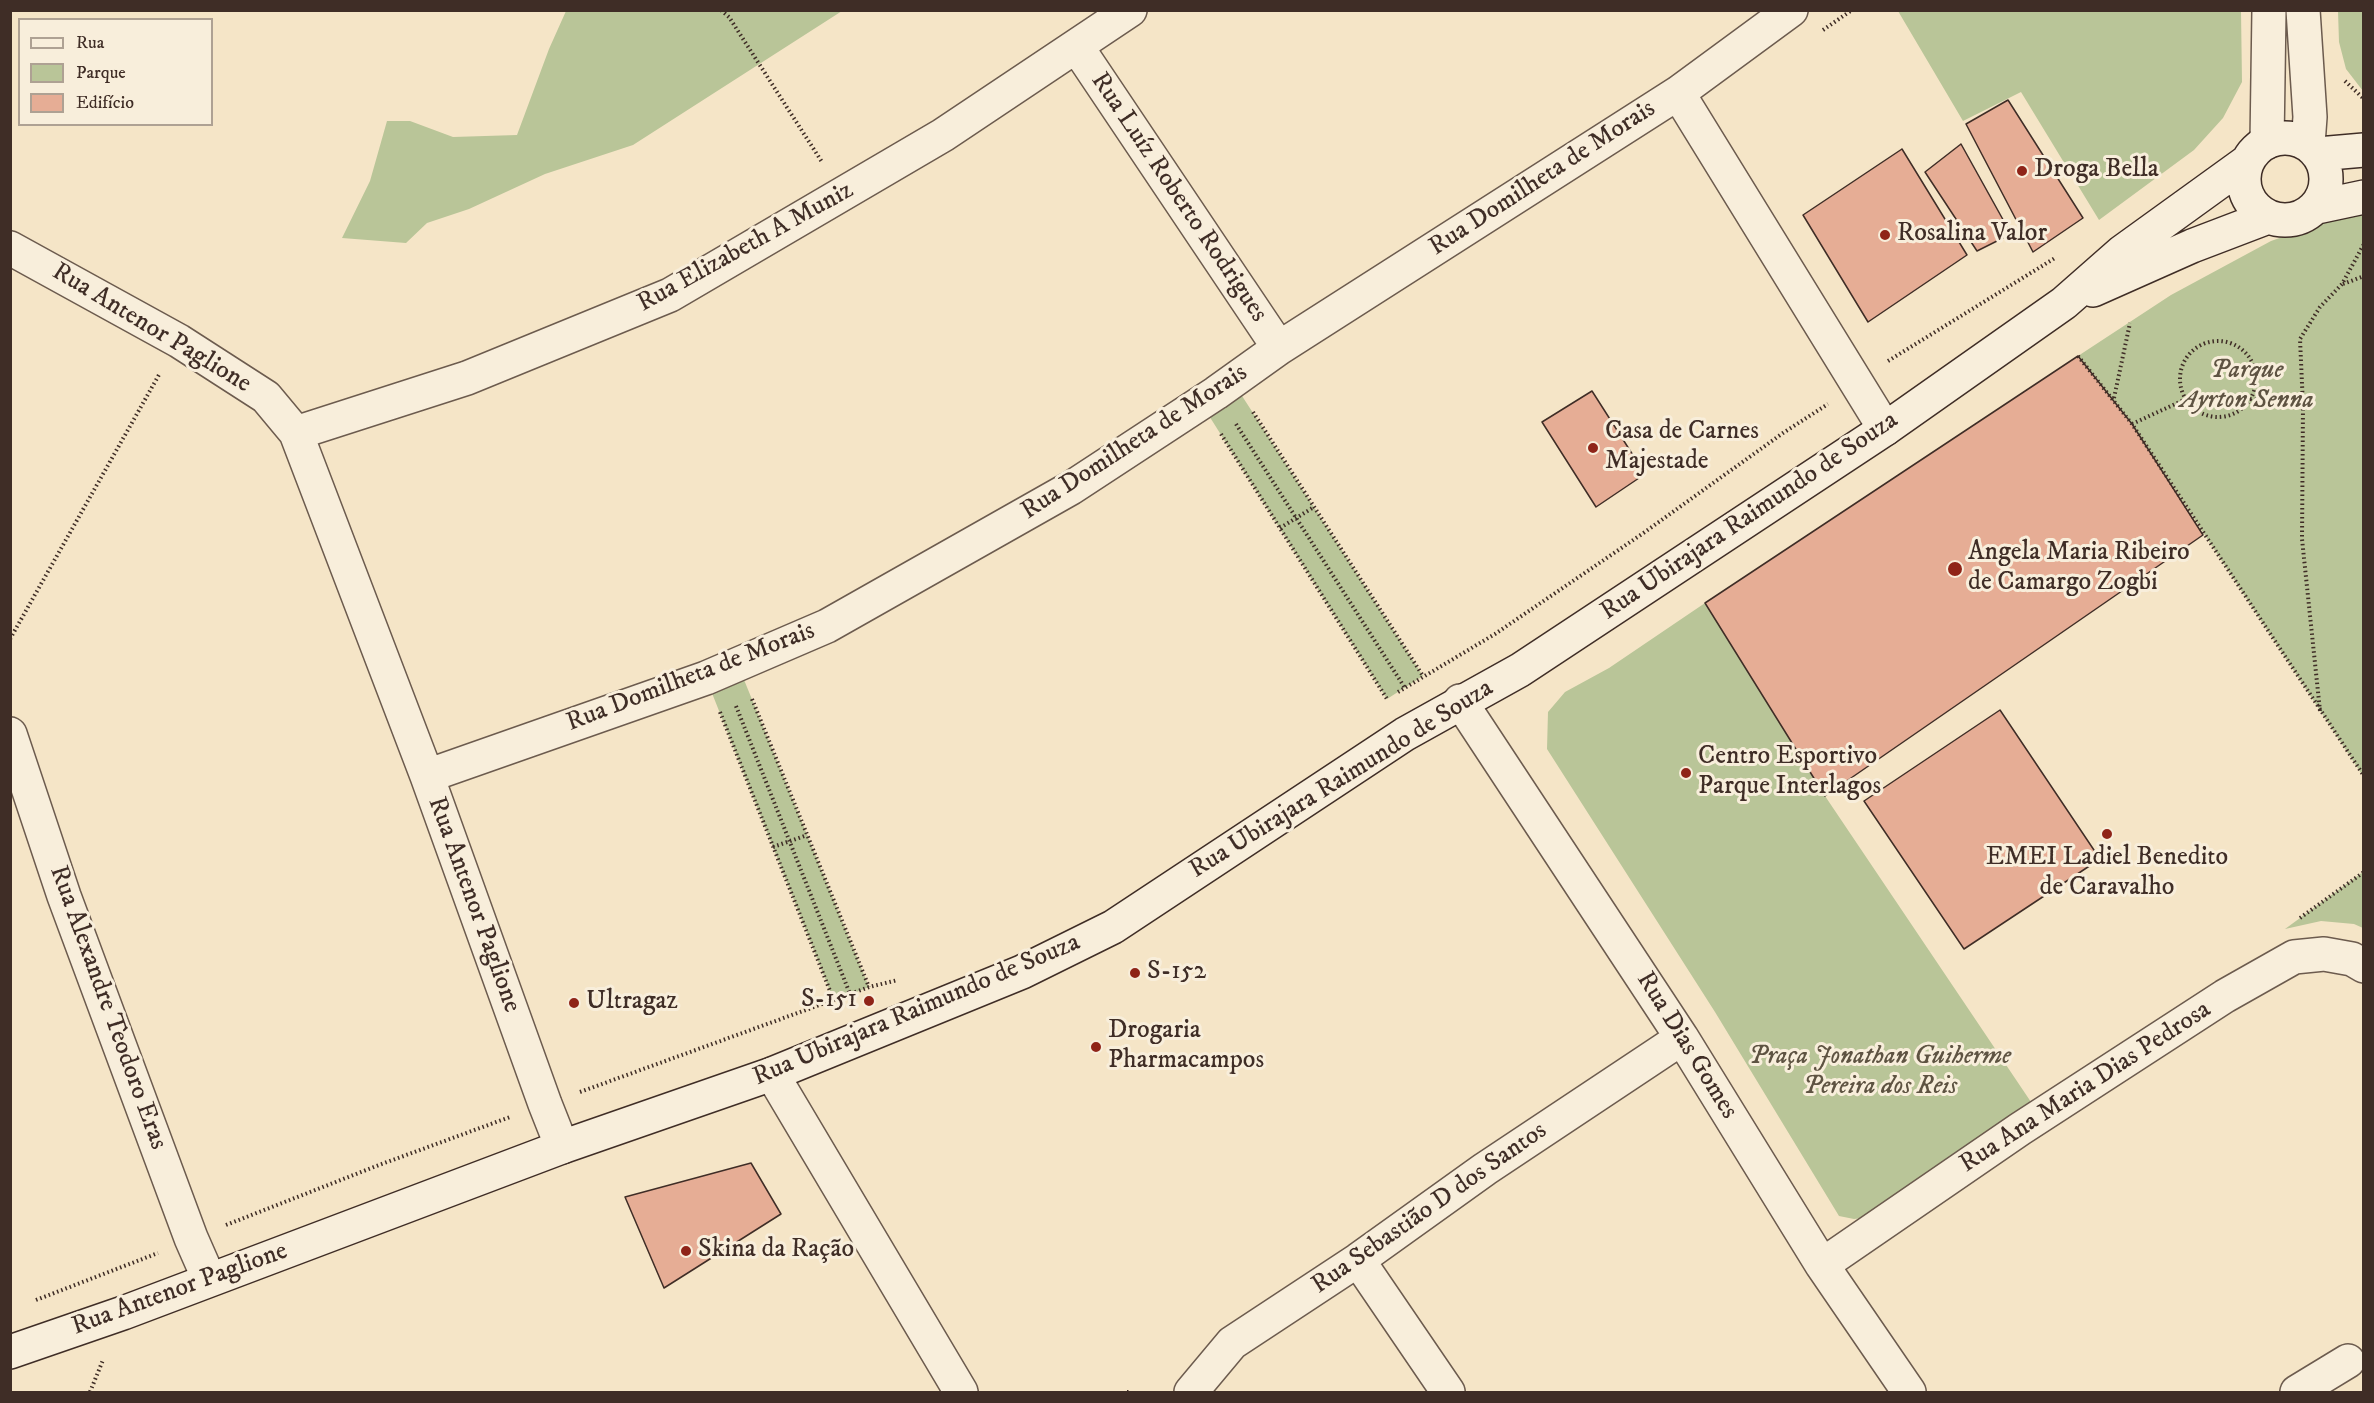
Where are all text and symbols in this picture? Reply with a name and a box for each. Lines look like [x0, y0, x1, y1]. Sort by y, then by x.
legend [18, 18, 213, 126]
text: Rua [76, 32, 104, 54]
text: Parque [76, 62, 126, 84]
street label: Rua Luíz Roberto Rodrigues [1083, 67, 1273, 329]
text: Edifício [76, 92, 134, 114]
street label: Rua Domilheta de Morais [1424, 94, 1662, 264]
place label: Droga Bella [2034, 155, 2159, 187]
marker: Droga Bella [2015, 164, 2029, 178]
street label: Rua Elizabeth A Muniz [633, 176, 859, 320]
place label: Rosalina Valor [1897, 219, 2047, 251]
marker: Rosalina Valor [1878, 228, 1892, 242]
street label: Rua Antenor Paglione [46, 257, 256, 401]
park label: Parque Ayrton Senna [2180, 356, 2314, 418]
street label: Rua Domilheta de Morais [1016, 358, 1254, 528]
street label: Rua Ubirajara Raimundo de Souza [1595, 406, 1905, 628]
place label: Casa de Carnes Majestade [1605, 417, 1759, 478]
marker: Casa de Carnes Majestade [1586, 441, 1600, 455]
place label: Angela Maria Ribeiro de Camargo Zogbi [1968, 538, 2190, 600]
marker: Angela Maria Ribeiro de Camargo Zogbi [1946, 560, 1964, 578]
street label: Rua Domilheta de Morais [563, 616, 819, 740]
street label: Rua Ubirajara Raimundo de Souza [1184, 674, 1500, 886]
place label: Centro Esportivo Parque Interlagos [1698, 742, 1881, 804]
marker: Centro Esportivo Parque Interlagos [1679, 766, 1693, 780]
street label: Rua Antenor Paglione [420, 793, 526, 1017]
marker: EMEI Ladiel Benedito de Caravalho [2100, 827, 2114, 841]
place label: EMEI Ladiel Benedito de Caravalho [1986, 843, 2228, 904]
street label: Rua Alexandre Teodoro Eras [41, 862, 173, 1154]
street label: Rua Ubirajara Raimundo de Souza [749, 928, 1085, 1094]
place label: S-152 [1147, 957, 1206, 989]
marker: S-152 [1128, 966, 1142, 980]
street label: Rua Dias Gomes [1628, 967, 1744, 1125]
place label: S-151 [801, 985, 857, 1017]
place label: Ultragaz [586, 987, 678, 1019]
marker: S-151 [862, 994, 876, 1008]
street label: Rua Ana Maria Dias Pedrosa [1955, 995, 2217, 1181]
marker: Ultragaz [567, 996, 581, 1010]
place label: Drogaria Pharmacampos [1108, 1016, 1264, 1078]
marker: Drogaria Pharmacampos [1089, 1040, 1103, 1054]
park label: Praça Jonathan Guiherme Pereira dos Reis [1749, 1042, 2011, 1104]
street label: Rua Sebastião D dos Santos [1307, 1116, 1553, 1302]
place label: Skina da Ração [698, 1235, 854, 1267]
street label: Rua Antenor Paglione [68, 1237, 292, 1343]
marker: Skina da Ração [679, 1244, 693, 1258]

